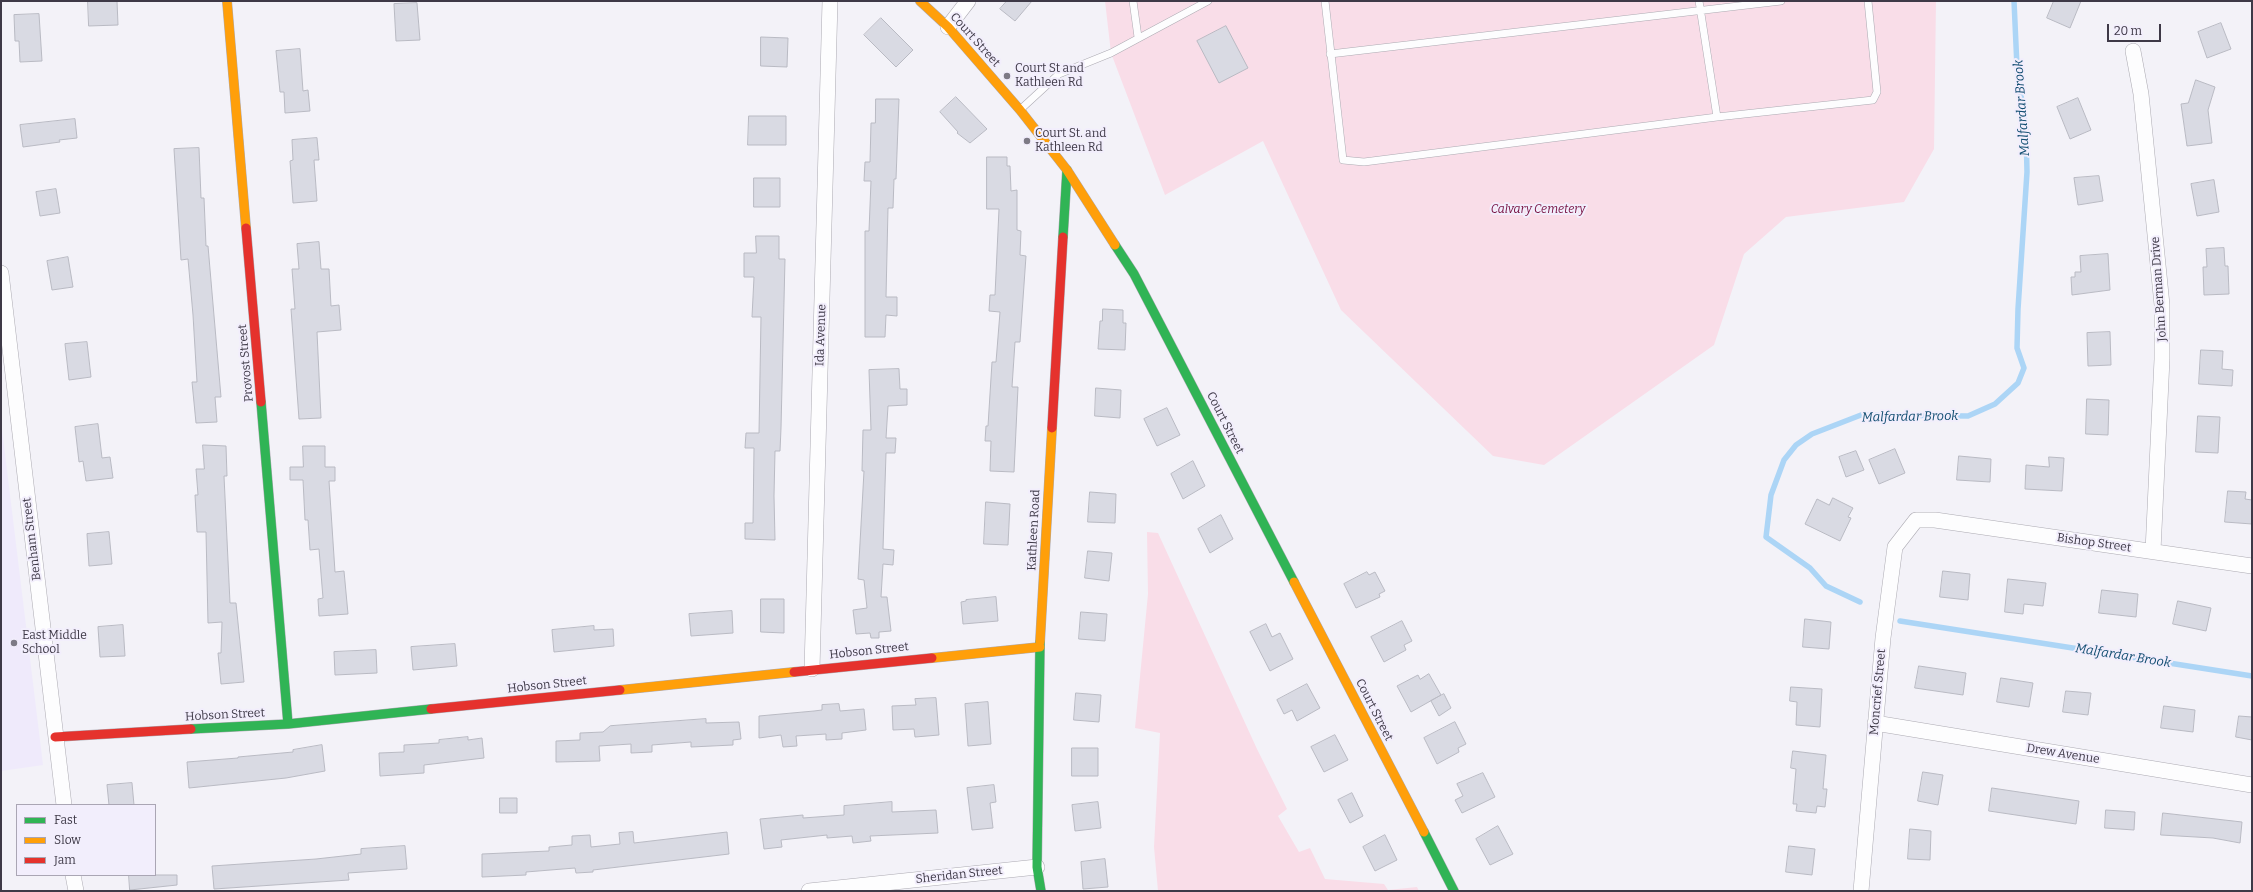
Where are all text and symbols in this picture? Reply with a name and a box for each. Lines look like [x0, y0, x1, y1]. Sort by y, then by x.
street label: Court Street [947, 10, 1003, 70]
scale bar [2109, 16, 2163, 42]
text: 20 m [2114, 24, 2142, 38]
water label: Malfardar Brook [2011, 59, 2033, 157]
place label: Court St and Kathleen Rd [1015, 62, 1084, 90]
marker: Court St and Kathleen Rd [1002, 71, 1012, 81]
place label: Court St. and Kathleen Rd [1035, 127, 1106, 155]
marker: Court St. and Kathleen Rd [1022, 136, 1032, 146]
park label: Calvary Cemetery [1491, 203, 1585, 217]
street label: John Berman Drive [2148, 236, 2170, 342]
street label: Ida Avenue [813, 304, 829, 366]
street label: Provost Street [235, 323, 257, 403]
street label: Court Street [1203, 390, 1247, 456]
water label: Malfardar Brook [1862, 408, 1958, 426]
street label: Kathleen Road [1025, 489, 1043, 571]
street label: Benham Street [20, 497, 44, 581]
street label: Bishop Street [2056, 531, 2132, 555]
place label: East Middle School [22, 629, 87, 657]
marker: East Middle School [9, 638, 19, 648]
street label: Hobson Street [829, 640, 909, 662]
water label: Malfardar Brook [2074, 641, 2172, 671]
street label: Moncrief Street [1867, 648, 1889, 736]
street label: Hobson Street [507, 674, 587, 696]
street label: Court Street [1352, 677, 1396, 743]
street label: Hobson Street [185, 706, 265, 724]
street label: Drew Avenue [2025, 741, 2101, 767]
legend [16, 804, 156, 876]
text: Fast [54, 813, 77, 827]
text: Slow [54, 833, 81, 847]
text: Jam [54, 853, 76, 867]
street label: Sheridan Street [915, 863, 1003, 887]

